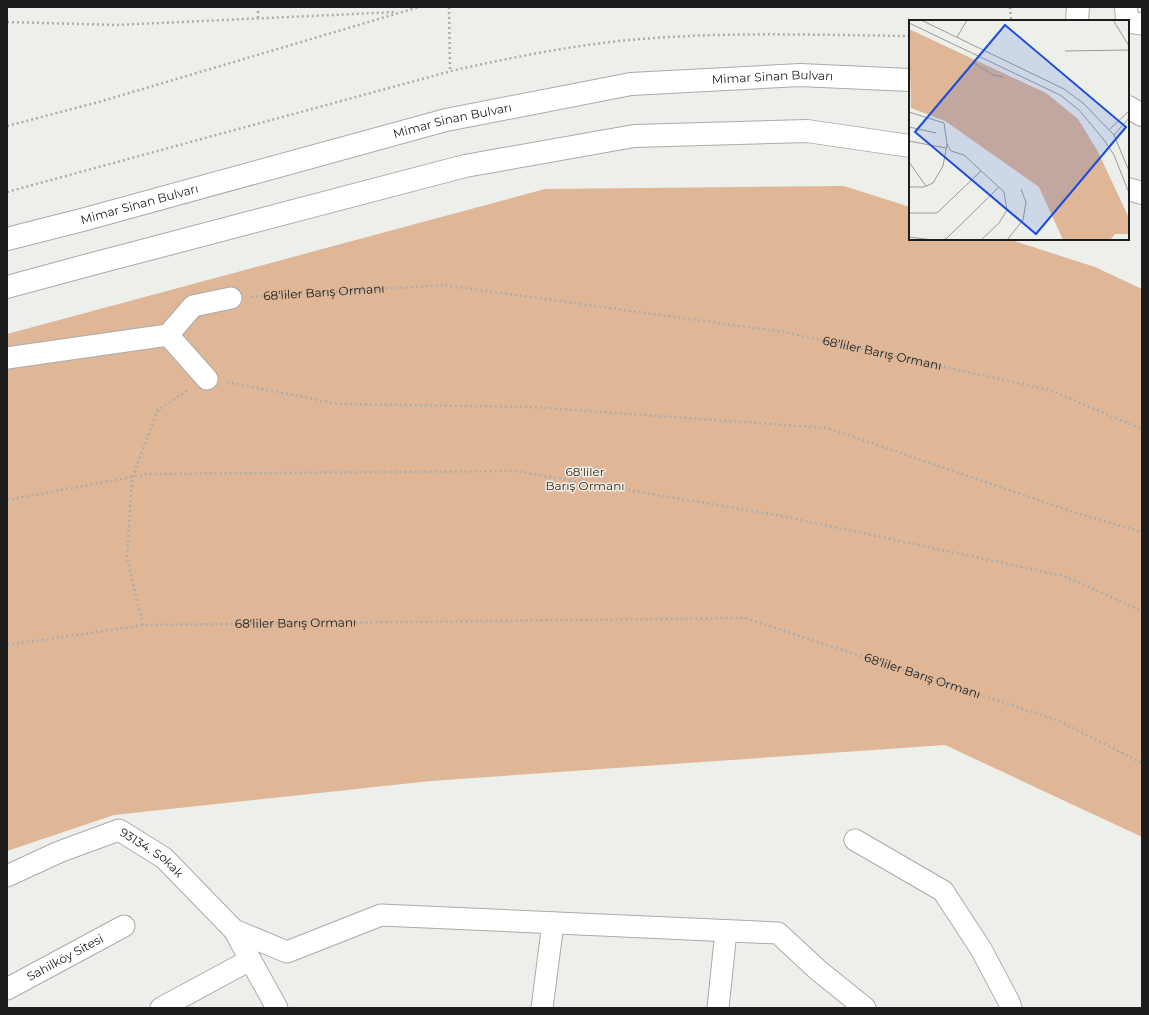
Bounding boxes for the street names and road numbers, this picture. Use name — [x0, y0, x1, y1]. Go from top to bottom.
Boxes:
street label: Mimar Sinan Bulvarı — [711, 67, 833, 87]
street label: Mimar Sinan Bulvarı — [391, 99, 513, 141]
street label: Mimar Sinan Bulvarı — [79, 180, 200, 227]
street label: 68'liler Barış Ormanı — [263, 281, 385, 303]
street label: 68'liler Barış Ormanı — [821, 333, 943, 373]
street label: 68'liler Barış Ormanı — [235, 615, 356, 631]
street label: 68'liler Barış Ormanı — [862, 649, 983, 701]
street label: 93134. Sokak — [117, 824, 187, 881]
street label: Sahilköy Sitesi — [24, 931, 106, 984]

